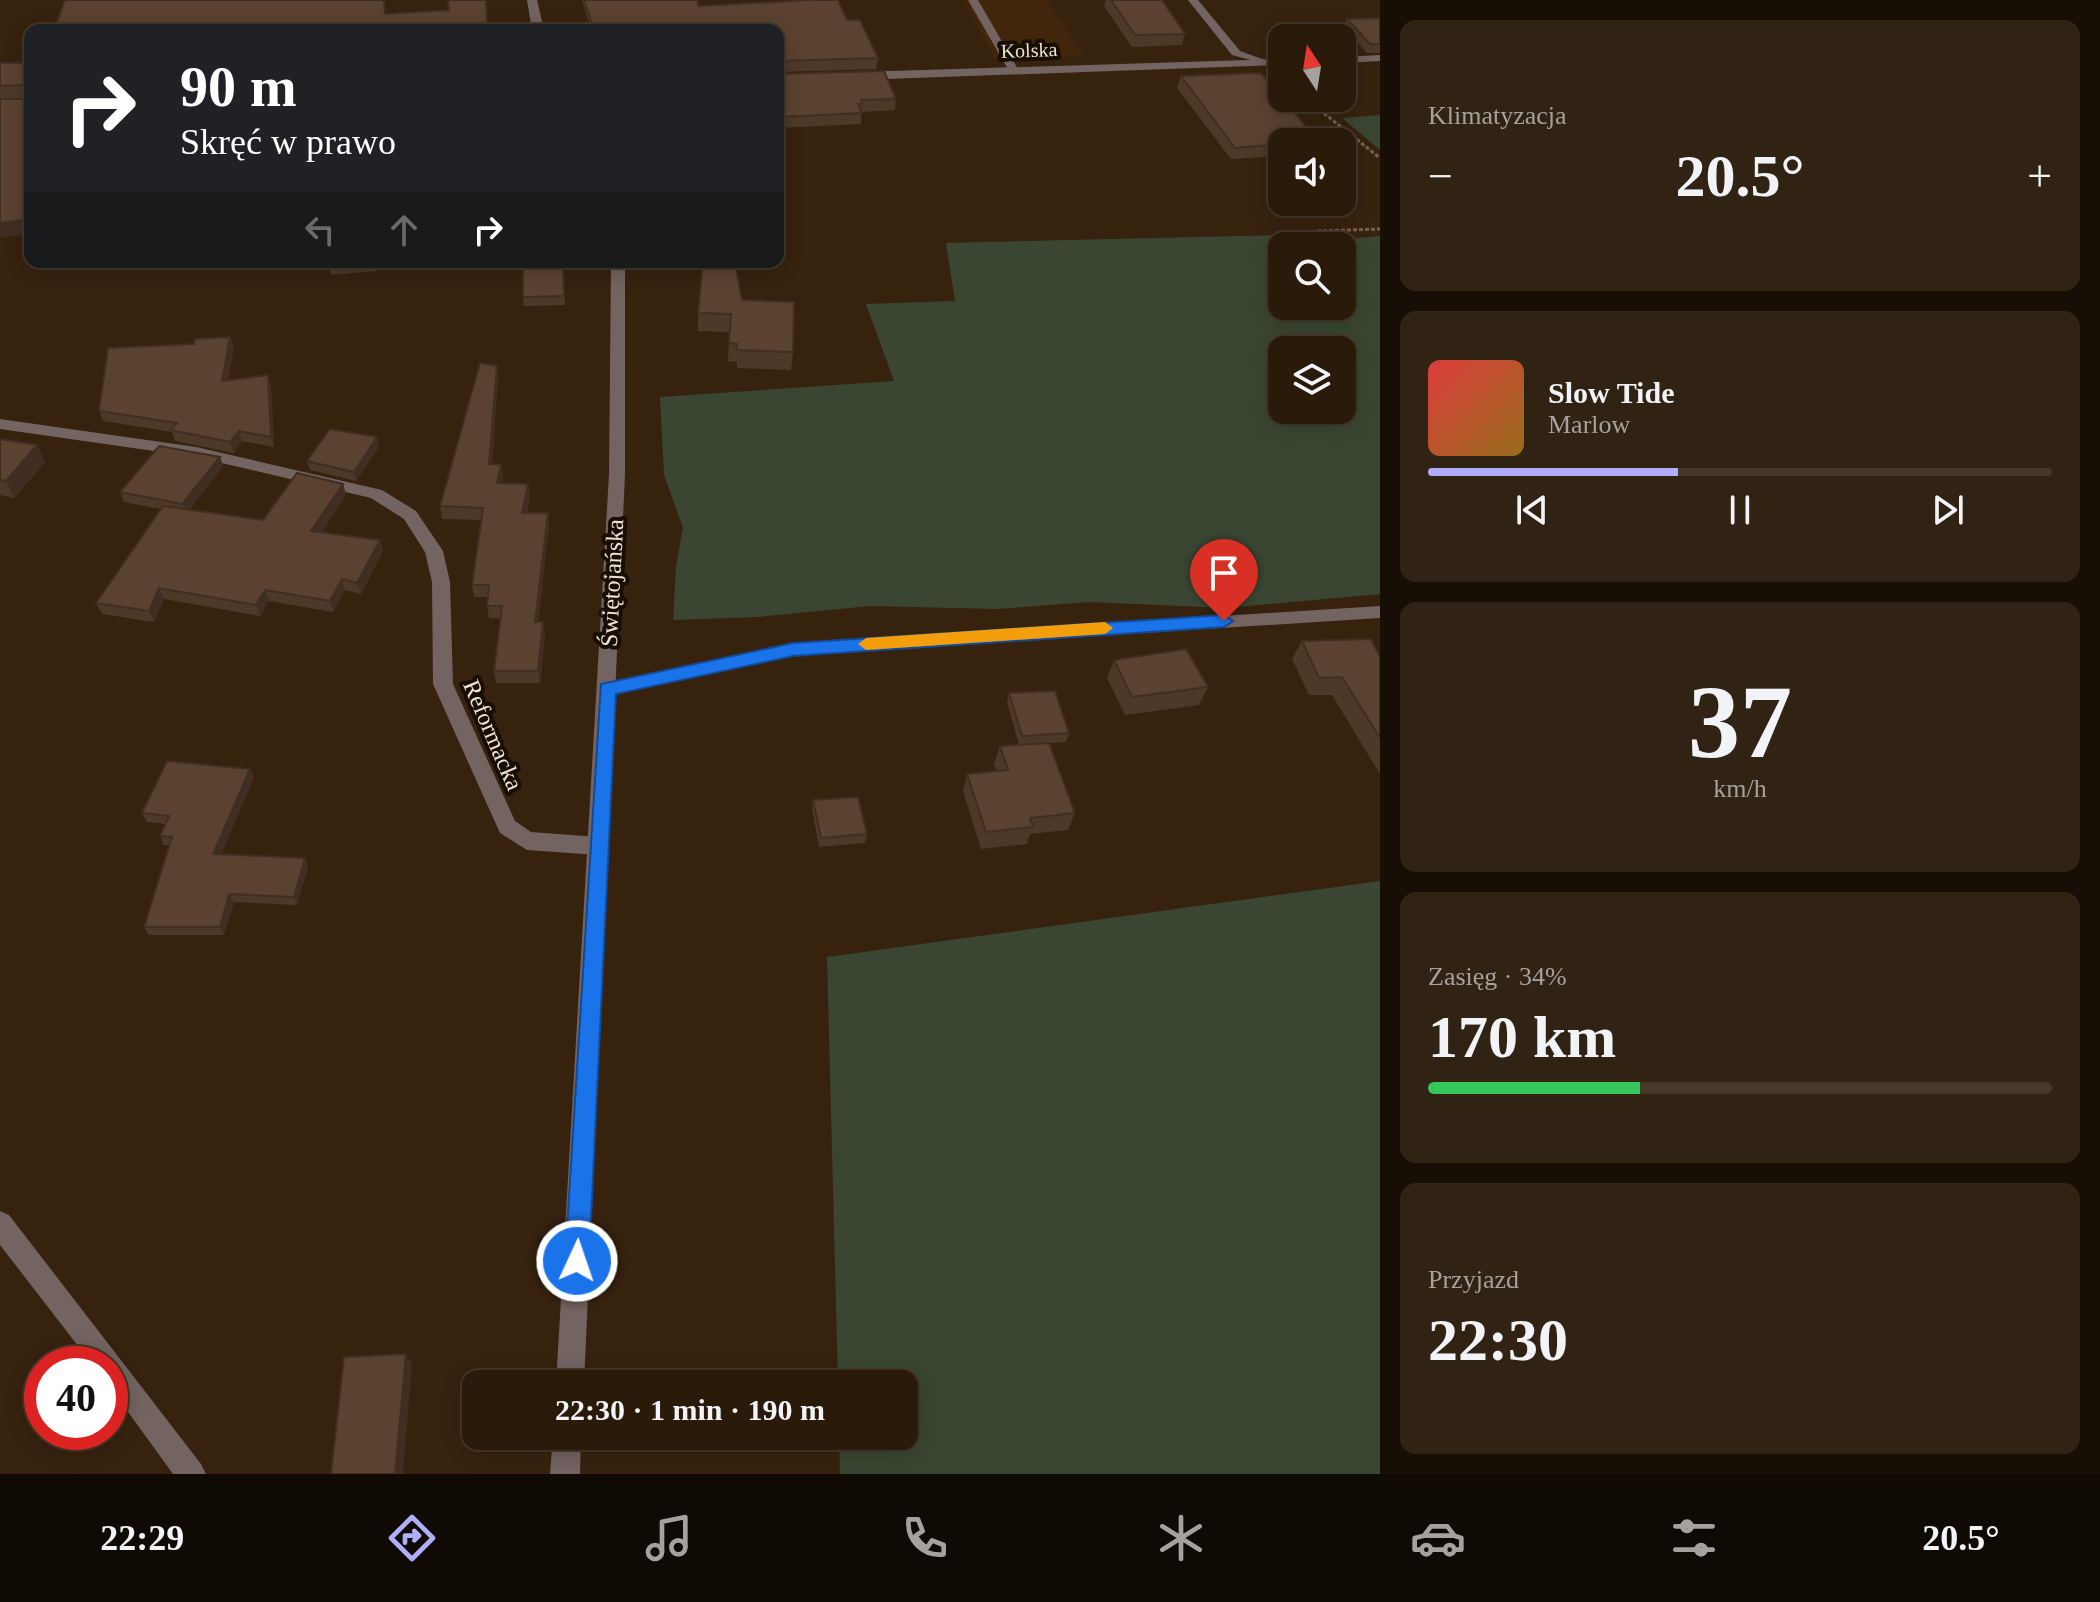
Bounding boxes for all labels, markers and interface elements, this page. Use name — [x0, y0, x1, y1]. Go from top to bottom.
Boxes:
north arrow — [1268, 24, 1356, 112]
map controls — [1268, 24, 1356, 424]
street label: Kolska — [1000, 38, 1058, 62]
icon: right — [48, 56, 152, 160]
text: 90 m — [180, 56, 297, 118]
text: Klimatyzacja — [1428, 101, 1567, 130]
text: Skręć w prawo — [180, 122, 396, 162]
button: sound — [1268, 128, 1356, 216]
text: 20.5° — [1676, 143, 1805, 209]
text: − — [1428, 152, 1453, 201]
text: + — [2027, 152, 2052, 201]
icon: left — [298, 208, 342, 252]
icon: ahead — [382, 208, 426, 252]
icon: right — [466, 208, 510, 252]
button: search — [1268, 232, 1356, 320]
button: layers — [1268, 336, 1356, 424]
text: Slow Tide — [1548, 376, 1674, 409]
text: Marlow — [1548, 410, 1630, 439]
icon: previous — [1510, 488, 1554, 532]
icon: pause — [1718, 488, 1762, 532]
icon: next — [1926, 488, 1970, 532]
street label: Świętojańska — [596, 518, 628, 648]
pin — [1190, 539, 1258, 621]
icon: arrive — [1202, 551, 1246, 595]
text: 37 — [1688, 664, 1792, 779]
street label: Reformacka — [458, 676, 528, 794]
text: km/h — [1713, 774, 1767, 803]
text: Zasięg · 34% — [1428, 962, 1567, 991]
text: 170 km — [1428, 1004, 1616, 1070]
position arrow — [535, 1219, 619, 1303]
text: Przyjazd — [1428, 1265, 1519, 1294]
text: 22:30 — [1428, 1307, 1568, 1373]
speed limit sign: 40 — [24, 1346, 128, 1450]
text: 22:30 · 1 min · 190 m — [555, 1393, 825, 1426]
icon: directions — [384, 1510, 440, 1566]
icon: music — [641, 1510, 697, 1566]
icon: phone — [897, 1510, 953, 1566]
icon: climate — [1153, 1510, 1209, 1566]
icon: car — [1410, 1510, 1466, 1566]
icon: filters — [1666, 1510, 1722, 1566]
text: 22:29 — [100, 1518, 184, 1558]
text: 20.5° — [1922, 1518, 2000, 1558]

